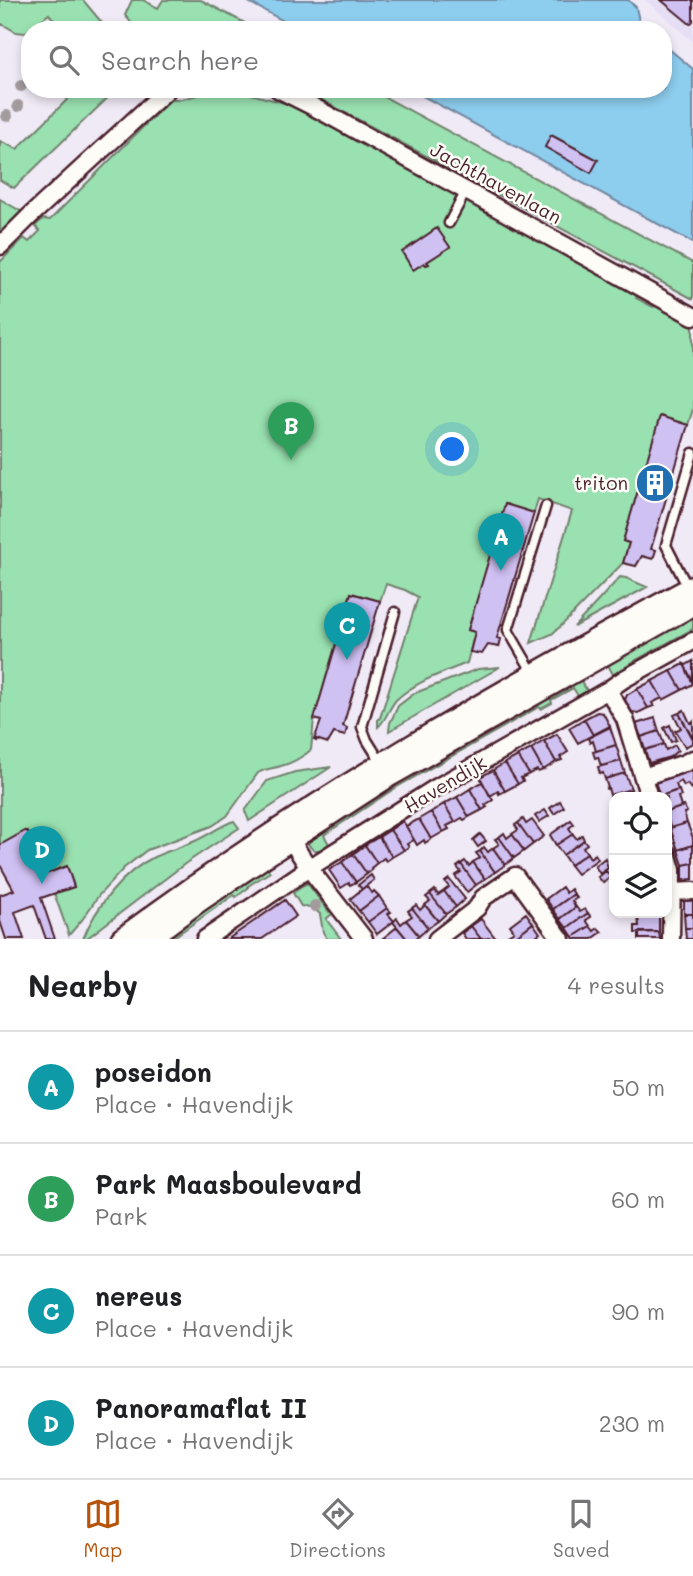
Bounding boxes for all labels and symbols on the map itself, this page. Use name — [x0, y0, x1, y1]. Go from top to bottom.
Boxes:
street label: Jachthavenlaan — [426, 136, 566, 229]
pin: B — [268, 402, 314, 460]
your location — [435, 432, 469, 466]
building icon: triton — [634, 462, 676, 504]
place label: triton — [574, 470, 628, 495]
pin: A — [478, 513, 524, 571]
pin: C — [324, 602, 370, 660]
street label: Havendijk — [399, 749, 491, 818]
pin: D — [19, 826, 65, 884]

